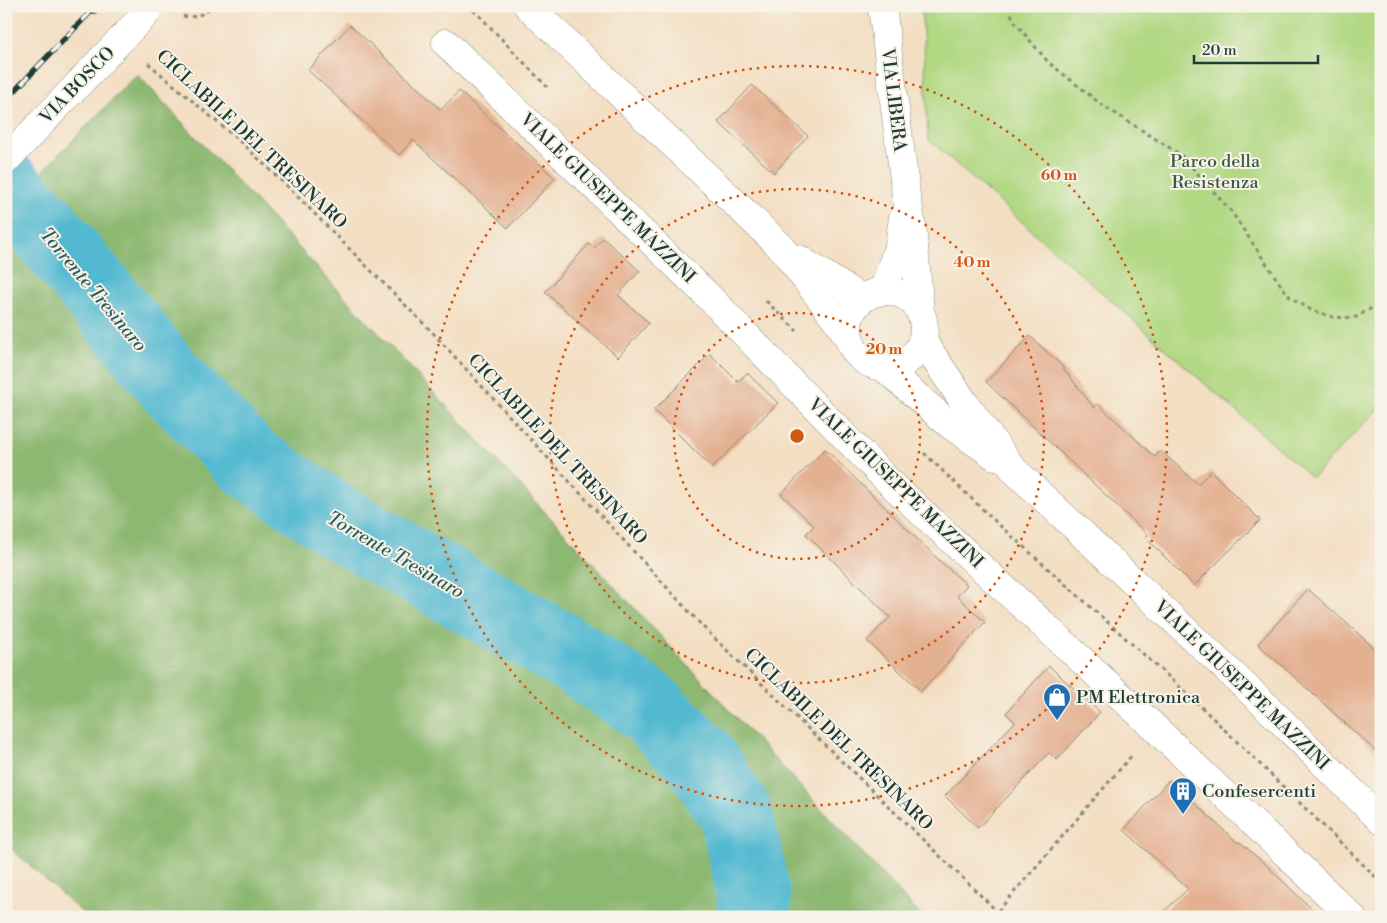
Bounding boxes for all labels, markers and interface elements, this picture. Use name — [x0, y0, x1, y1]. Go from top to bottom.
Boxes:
scale bar — [1194, 32, 1318, 64]
text: 20 m — [1202, 41, 1237, 60]
street label: VIA BOSCO — [34, 42, 120, 130]
street label: CICLABILE DEL TRESINARO — [151, 45, 352, 234]
street label: VIA LIBERA — [876, 46, 911, 154]
street label: VIALE GIUSEPPE MAZZINI — [514, 108, 700, 289]
park label: Parco della Resistenza — [1170, 150, 1261, 194]
text: 60 m — [1041, 166, 1078, 185]
water label: Torrente Tresinaro — [34, 223, 152, 357]
text: 40 m — [953, 253, 991, 272]
text: 20 m — [866, 340, 903, 359]
street label: CICLABILE DEL TRESINARO — [463, 349, 652, 550]
street label: VIALE GIUSEPPE MAZZINI — [802, 393, 988, 574]
centre of rings — [788, 427, 806, 445]
water label: Torrente Tresinaro — [323, 506, 468, 604]
street label: VIALE GIUSEPPE MAZZINI — [1148, 595, 1334, 776]
street label: CICLABILE DEL TRESINARO — [740, 643, 938, 835]
shop icon: PM Elettronica — [1042, 682, 1072, 721]
place label: PM Elettronica — [1076, 686, 1201, 709]
building icon: Confesercenti — [1168, 776, 1198, 815]
place label: Confesercenti — [1202, 780, 1316, 803]

